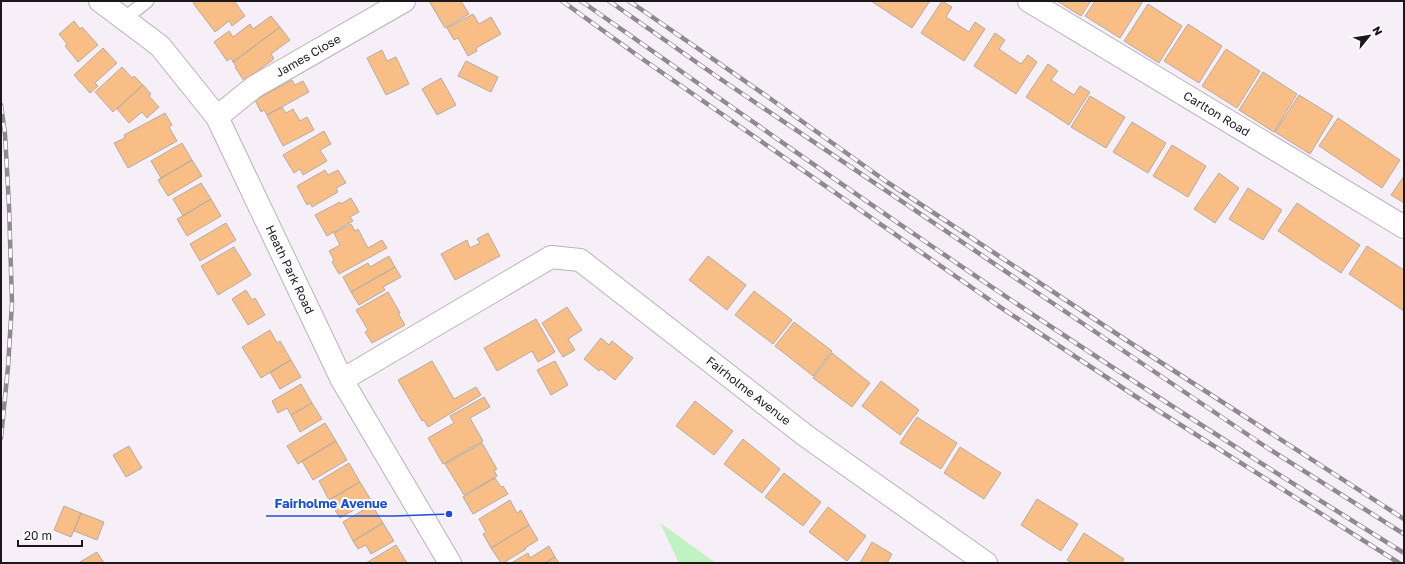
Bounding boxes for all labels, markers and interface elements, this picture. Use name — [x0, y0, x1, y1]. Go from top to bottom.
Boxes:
north arrow — [1349, 16, 1389, 56]
text: N — [1370, 24, 1386, 38]
street label: James Close — [273, 31, 343, 80]
street label: Carlton Road — [1181, 88, 1253, 139]
street label: Heath Park Road — [263, 223, 317, 316]
street label: Fairholme Avenue — [703, 353, 794, 428]
callout: Fairholme Avenue — [266, 491, 395, 516]
text: Fairholme Avenue — [275, 495, 388, 511]
scale bar — [18, 522, 82, 548]
text: 20 m — [24, 528, 52, 543]

